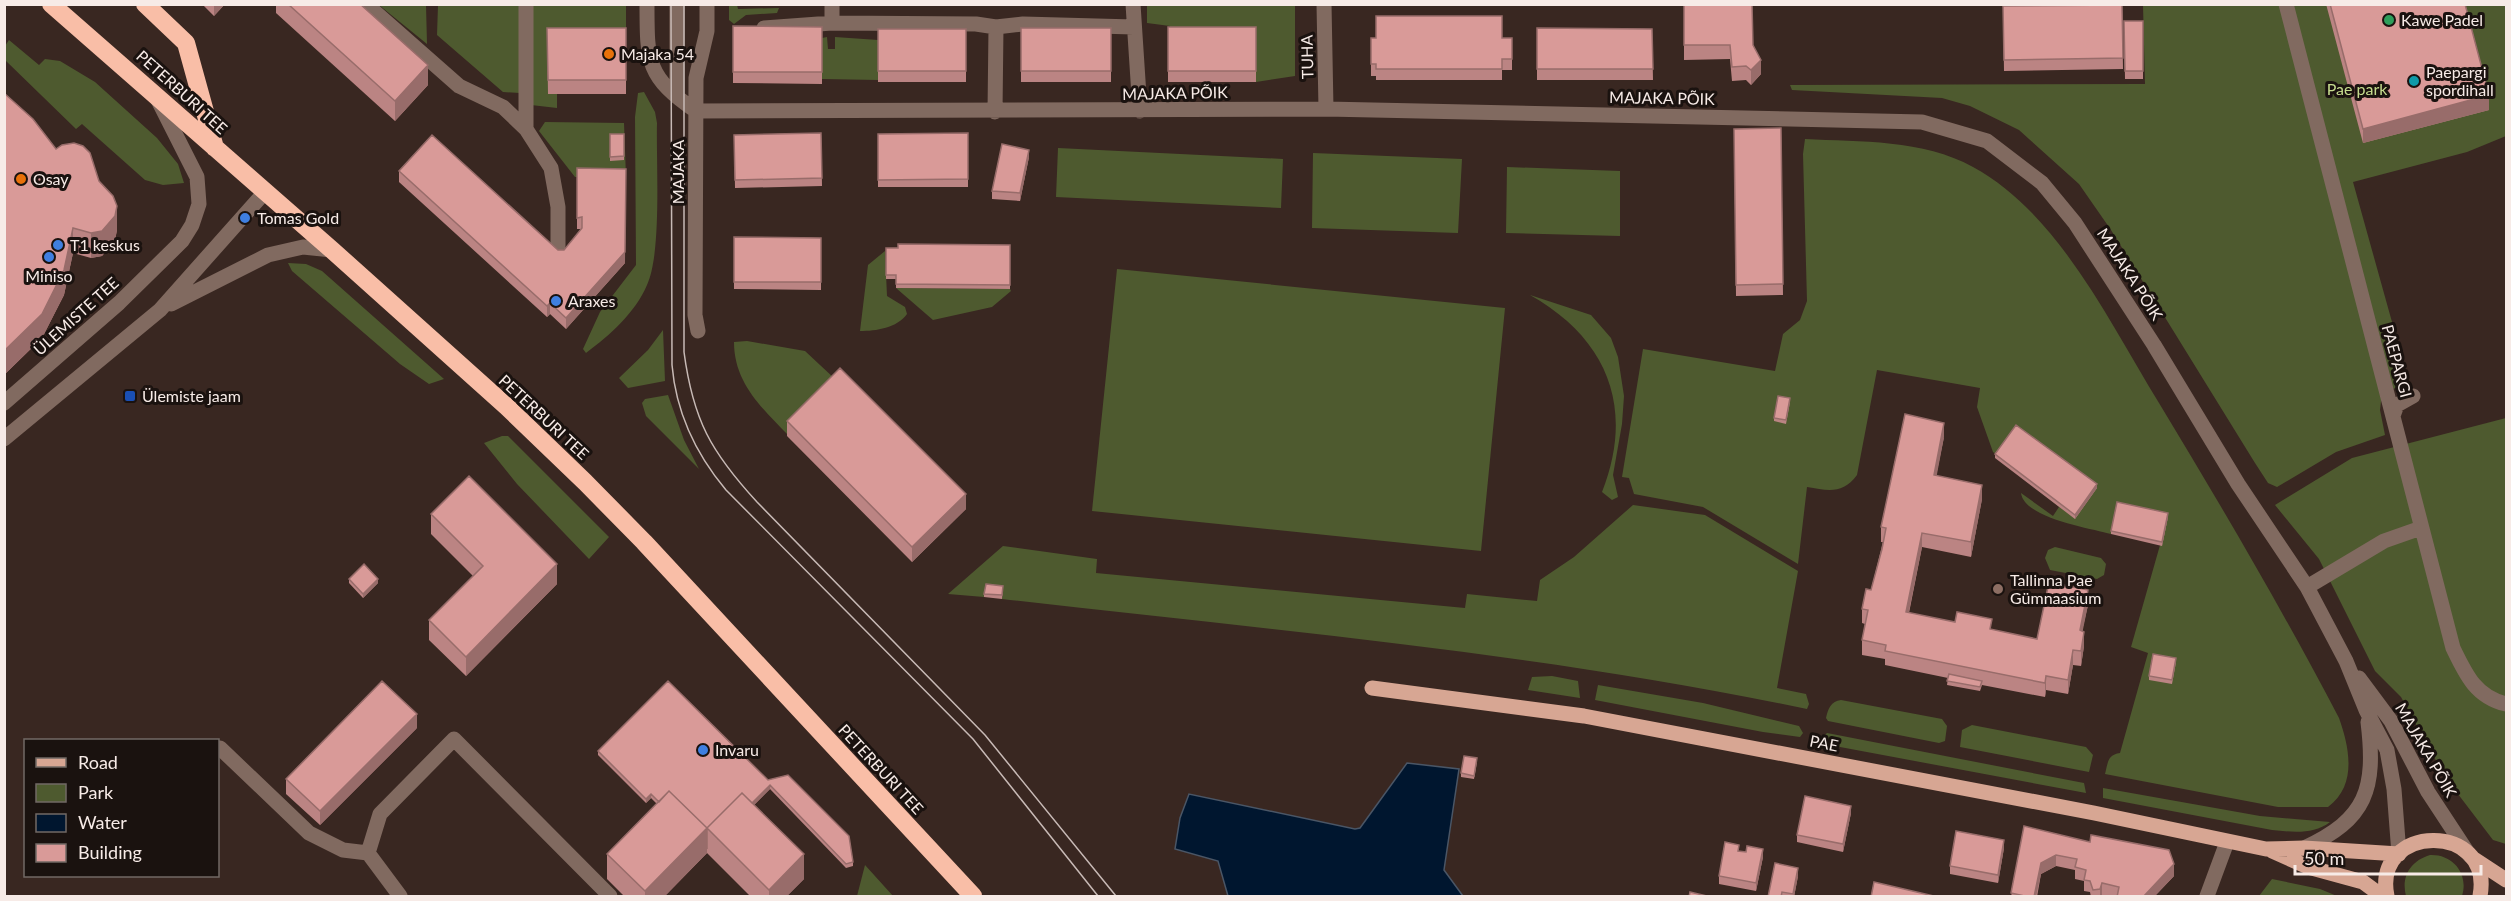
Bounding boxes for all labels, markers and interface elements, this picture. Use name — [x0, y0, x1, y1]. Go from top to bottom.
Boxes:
place label: Kawe Padel — [2401, 10, 2483, 29]
marker: Kawe Padel — [2382, 13, 2396, 27]
street label: TUHA — [1297, 35, 1316, 79]
place label: Majaka 54 — [621, 44, 694, 63]
street label: PETERBURI TEE — [133, 46, 232, 137]
marker: Majaka 54 — [602, 47, 616, 61]
place label: Paepargi spordihall — [2426, 62, 2494, 99]
marker: Paepargi spordihall — [2407, 74, 2421, 88]
park label: Pae park — [2327, 79, 2388, 98]
street label: MAJAKA PÕIK — [1122, 82, 1228, 103]
street label: MAJAKA PÕIK — [1609, 87, 1715, 108]
street label: MAJAKA — [668, 140, 687, 204]
place label: Osay — [33, 169, 69, 188]
marker: Osay — [14, 172, 28, 186]
place label: Tomas Gold — [257, 208, 339, 227]
marker: Tomas Gold — [238, 211, 252, 225]
street label: MAJAKA PÕIK — [2094, 224, 2167, 324]
place label: T1 keskus — [70, 235, 140, 254]
marker: T1 keskus — [51, 238, 65, 252]
marker: Miniso — [42, 250, 56, 264]
place label: Miniso — [25, 266, 73, 285]
street label: ÜLEMISTE TEE — [29, 273, 122, 359]
place label: Araxes — [568, 291, 616, 310]
marker: Araxes — [549, 294, 563, 308]
street label: PAEPARGI — [2379, 322, 2416, 399]
street label: PETERBURI TEE — [496, 370, 593, 463]
place label: Ülemiste jaam — [142, 386, 241, 405]
marker: Ülemiste jaam — [123, 389, 137, 403]
place label: Tallinna Pae Gümnaasium — [2010, 570, 2101, 607]
marker: Tallinna Pae Gümnaasium — [1991, 582, 2005, 596]
street label: MAJAKA PÕIK — [2392, 699, 2461, 801]
street label: PETERBURI TEE — [835, 720, 928, 817]
street label: PAE — [1808, 730, 1840, 755]
legend — [24, 739, 219, 877]
place label: Invaru — [715, 740, 759, 759]
marker: Invaru — [696, 743, 710, 757]
text: Road — [78, 751, 118, 773]
text: Park — [78, 781, 114, 803]
text: Water — [78, 811, 127, 833]
scale bar — [2295, 838, 2481, 876]
text: Building — [78, 841, 142, 863]
text: 50 m — [2304, 847, 2344, 869]

